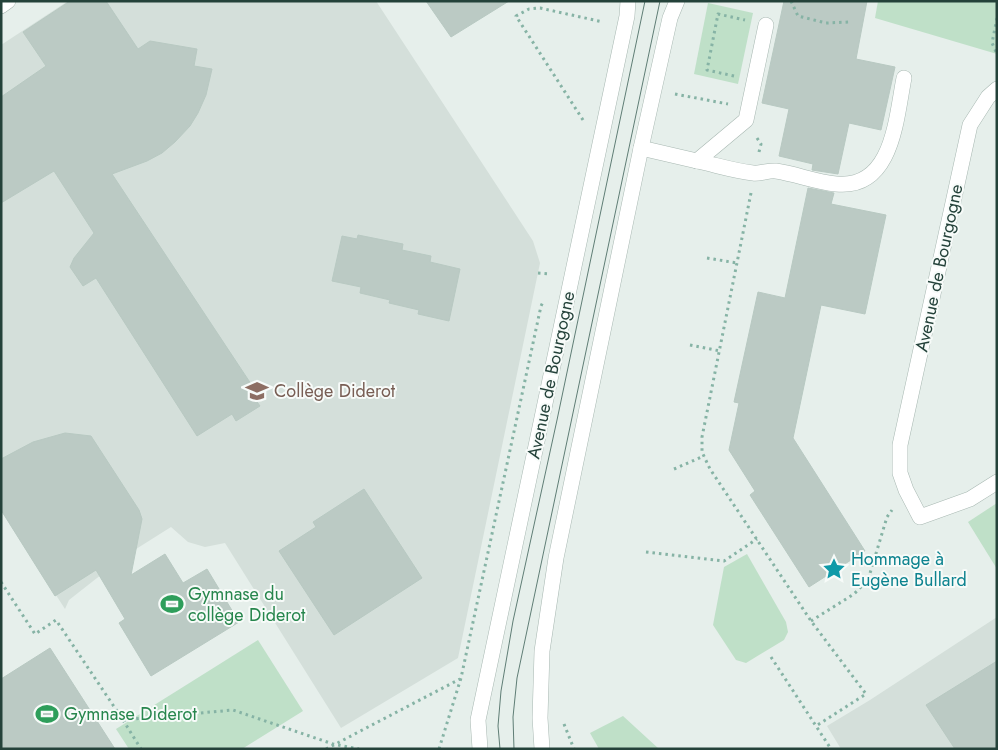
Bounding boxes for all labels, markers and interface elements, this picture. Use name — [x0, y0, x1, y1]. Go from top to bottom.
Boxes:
street label: Avenue de Bourgogne — [909, 182, 969, 354]
street label: Avenue de Bourgogne — [521, 289, 581, 461]
school or university icon: Collège Diderot — [244, 378, 270, 404]
place label: Collège Diderot — [274, 378, 396, 404]
place label: Hommage à Eugène Bullard — [851, 546, 967, 593]
place icon: Hommage à Eugène Bullard — [821, 556, 847, 582]
place label: Gymnase du collège Diderot — [188, 581, 306, 628]
sports icon: Gymnase du collège Diderot — [159, 591, 185, 617]
sports icon: Gymnase Diderot — [34, 701, 60, 727]
place label: Gymnase Diderot — [64, 701, 197, 727]

